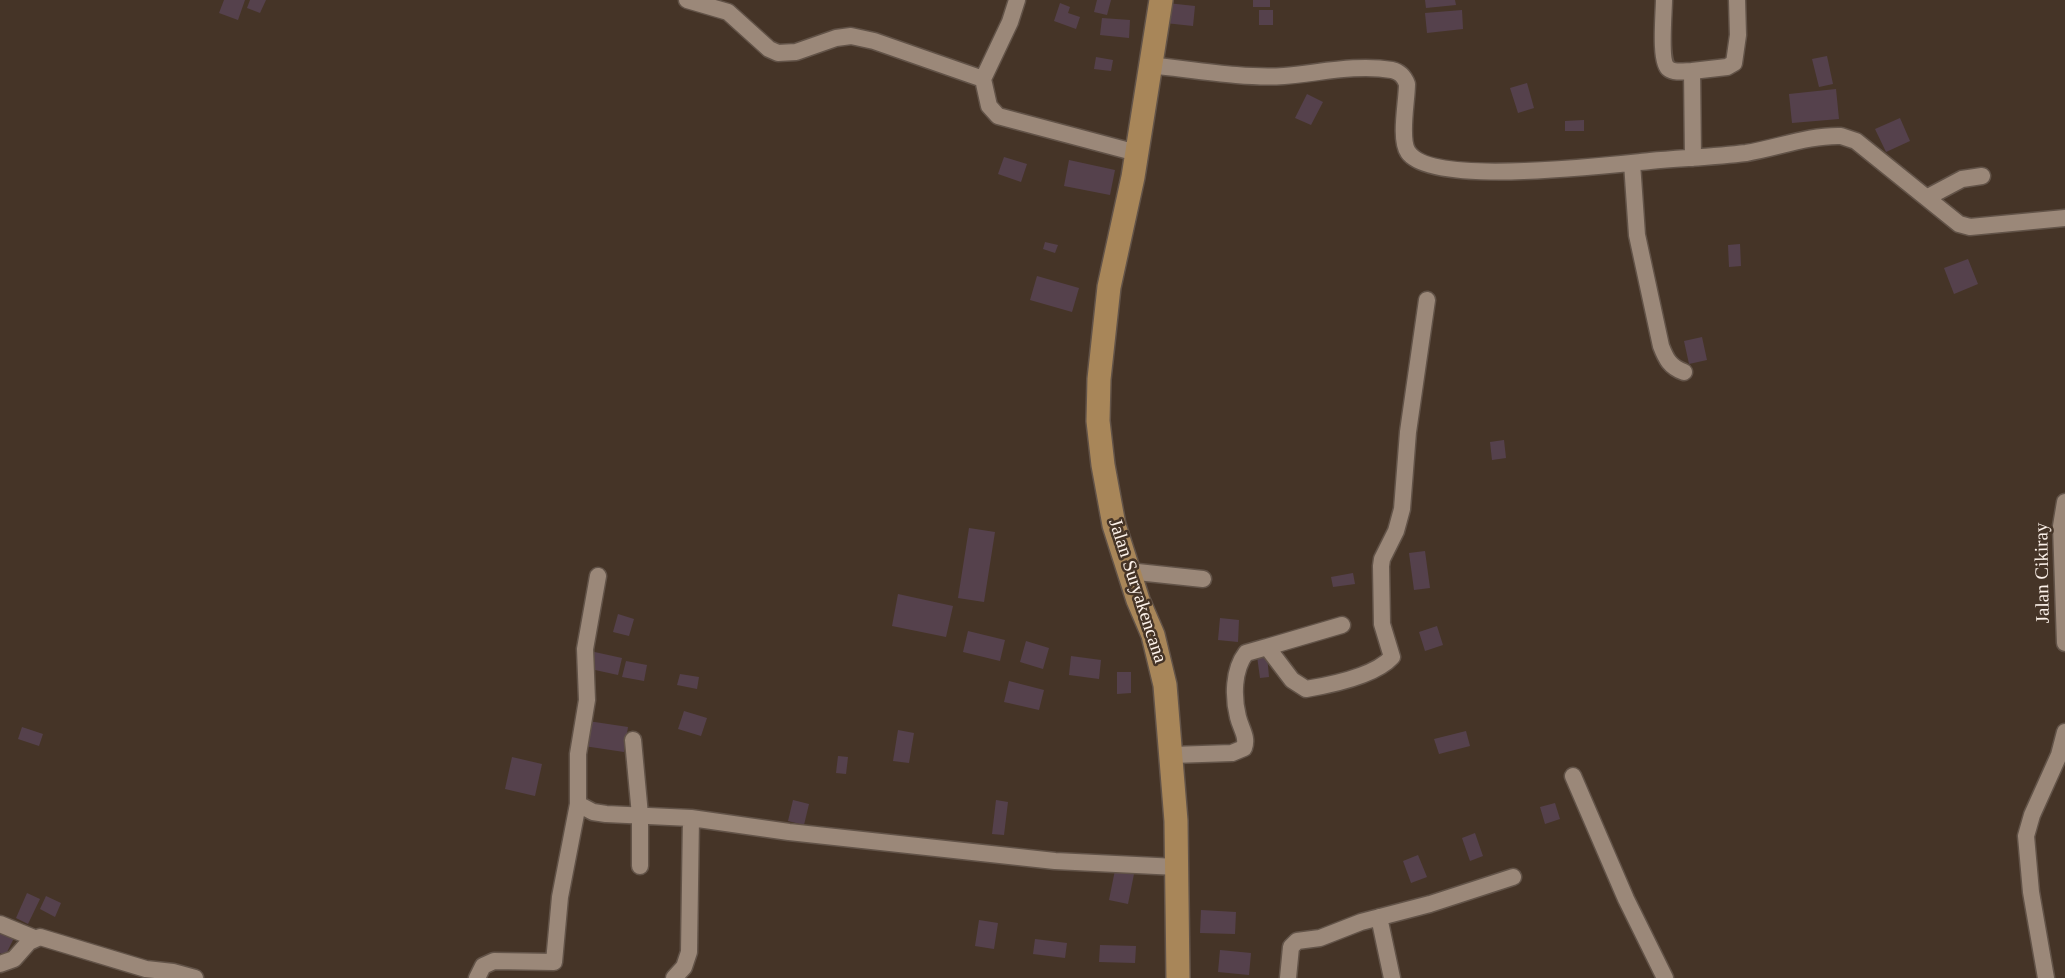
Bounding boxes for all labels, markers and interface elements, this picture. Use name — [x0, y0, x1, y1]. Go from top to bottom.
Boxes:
street label: Jalan Suryakencana — [1103, 516, 1171, 666]
street label: Jalan Cikiray — [2031, 522, 2055, 624]

